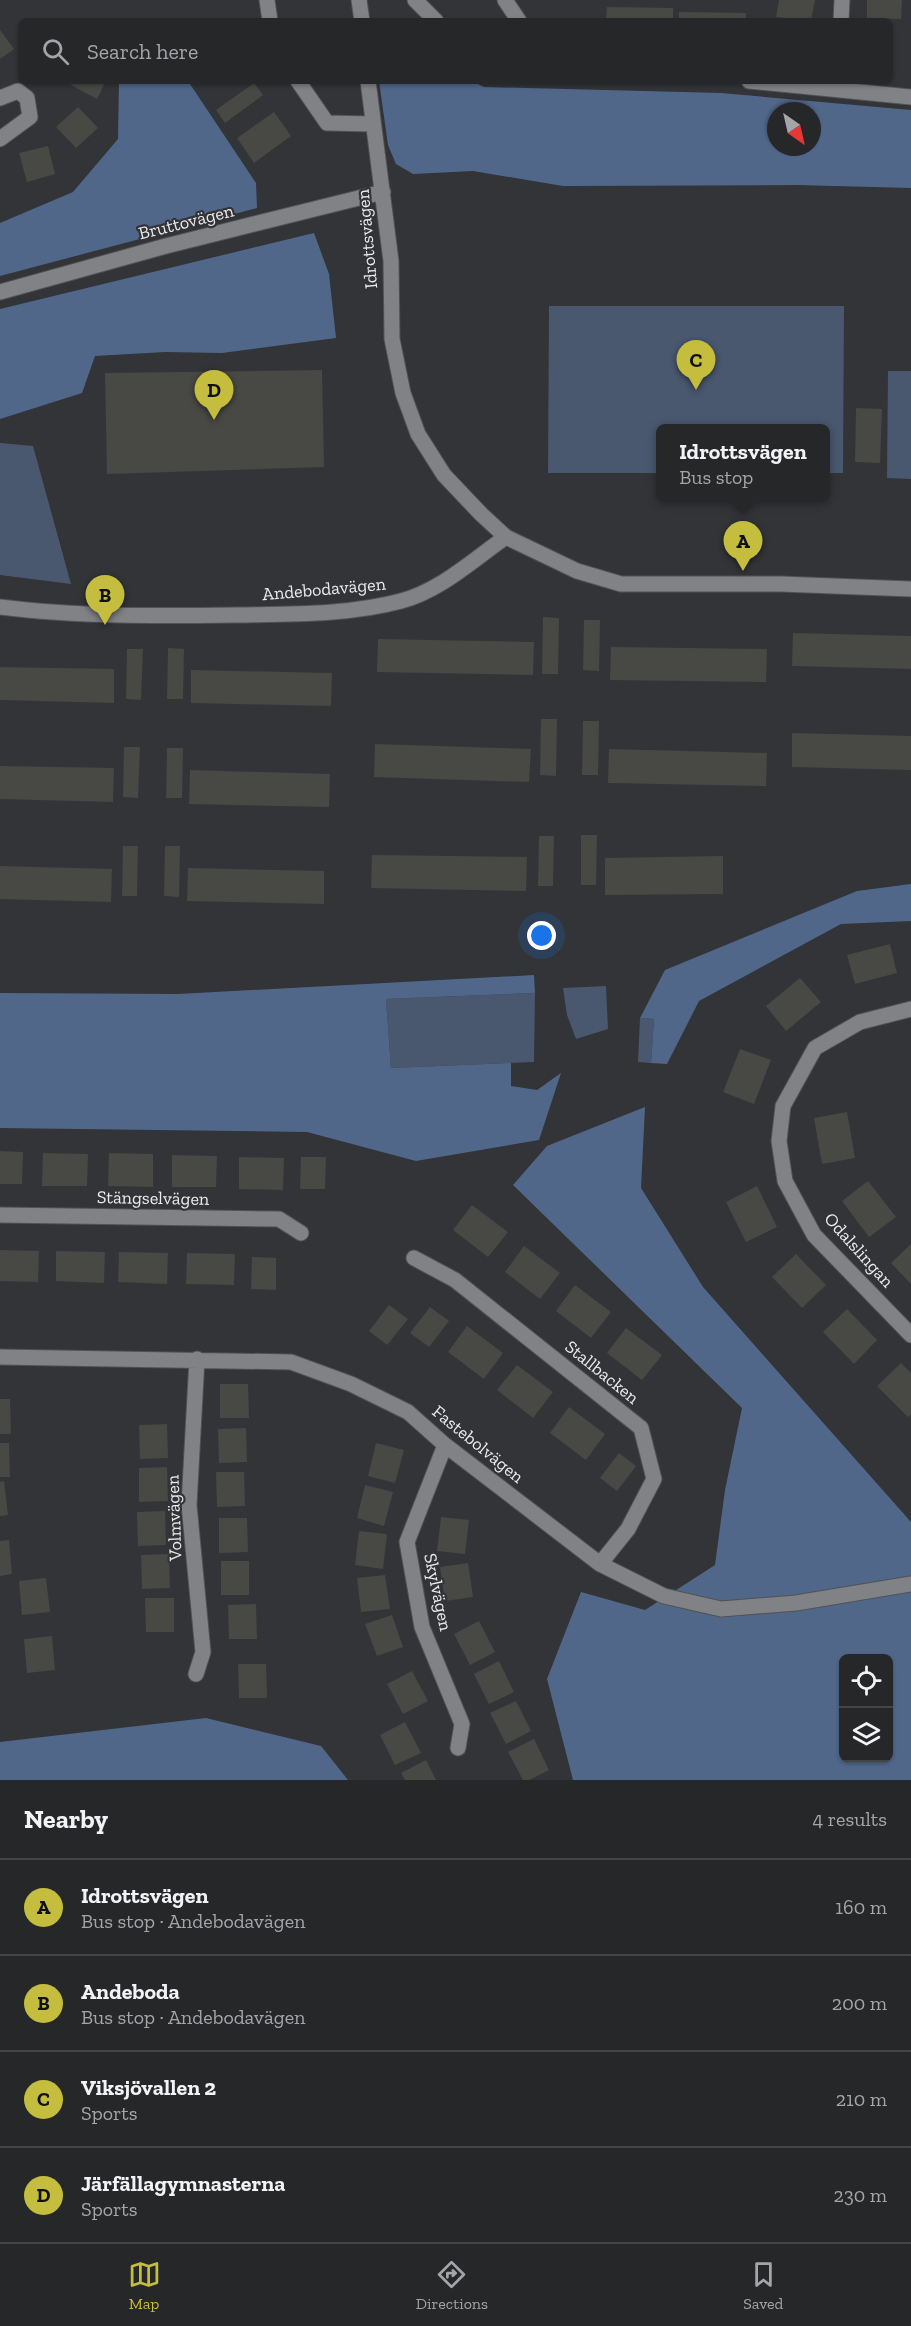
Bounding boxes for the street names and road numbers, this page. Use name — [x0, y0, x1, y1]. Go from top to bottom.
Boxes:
street label: Idrottsvägen — [352, 188, 382, 290]
street label: Bruttovägen — [136, 199, 237, 244]
street label: Andebodavägen — [261, 573, 387, 605]
street label: Stängselvägen — [97, 1186, 210, 1210]
street label: Odalslingan — [820, 1208, 899, 1293]
street label: Stallbacken — [560, 1335, 644, 1409]
street label: Fastebolvägen — [428, 1400, 529, 1488]
street label: Volmvägen — [161, 1474, 187, 1562]
street label: Skylvägen — [419, 1551, 457, 1634]

